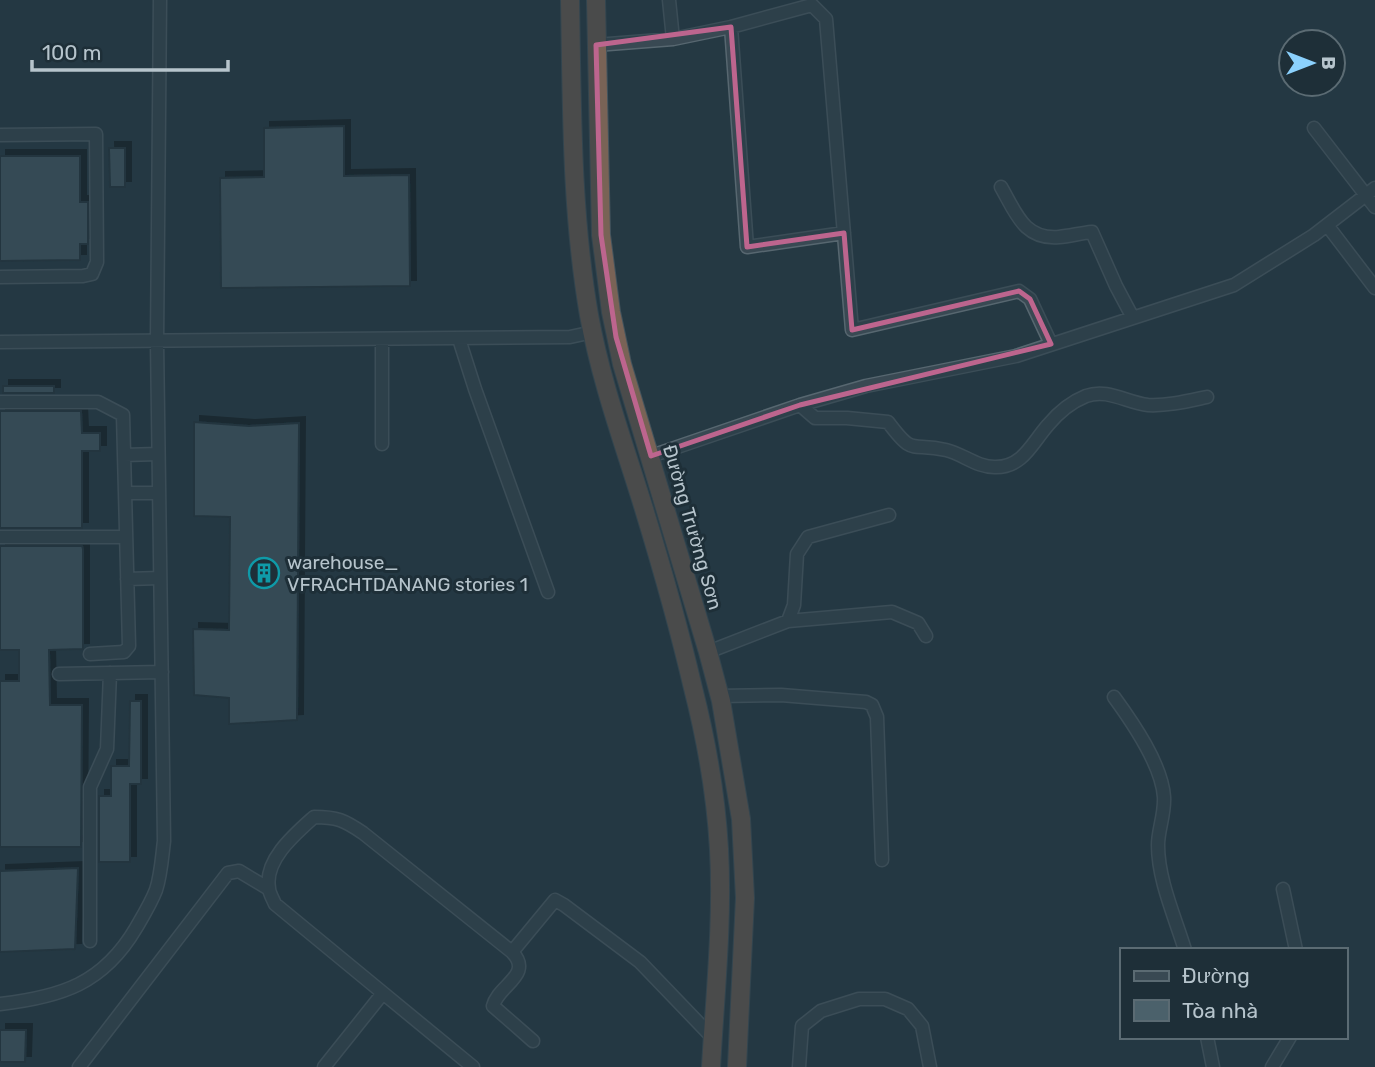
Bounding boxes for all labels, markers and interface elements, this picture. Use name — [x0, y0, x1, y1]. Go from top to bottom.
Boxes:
scale bar — [32, 28, 228, 72]
north arrow — [1277, 28, 1347, 98]
text: 100 m — [42, 40, 101, 65]
text: B — [1317, 56, 1340, 70]
street label: Đường Trường Sơn — [658, 442, 727, 612]
place label: warehouse_ VFRACHTDANANG stories 1 — [287, 551, 528, 596]
building icon: warehouse_ VFRACHTDANANG stories 1 — [247, 556, 281, 590]
legend — [1120, 948, 1347, 1039]
text: Đường — [1182, 963, 1250, 988]
text: Tòa nhà — [1182, 998, 1258, 1023]

